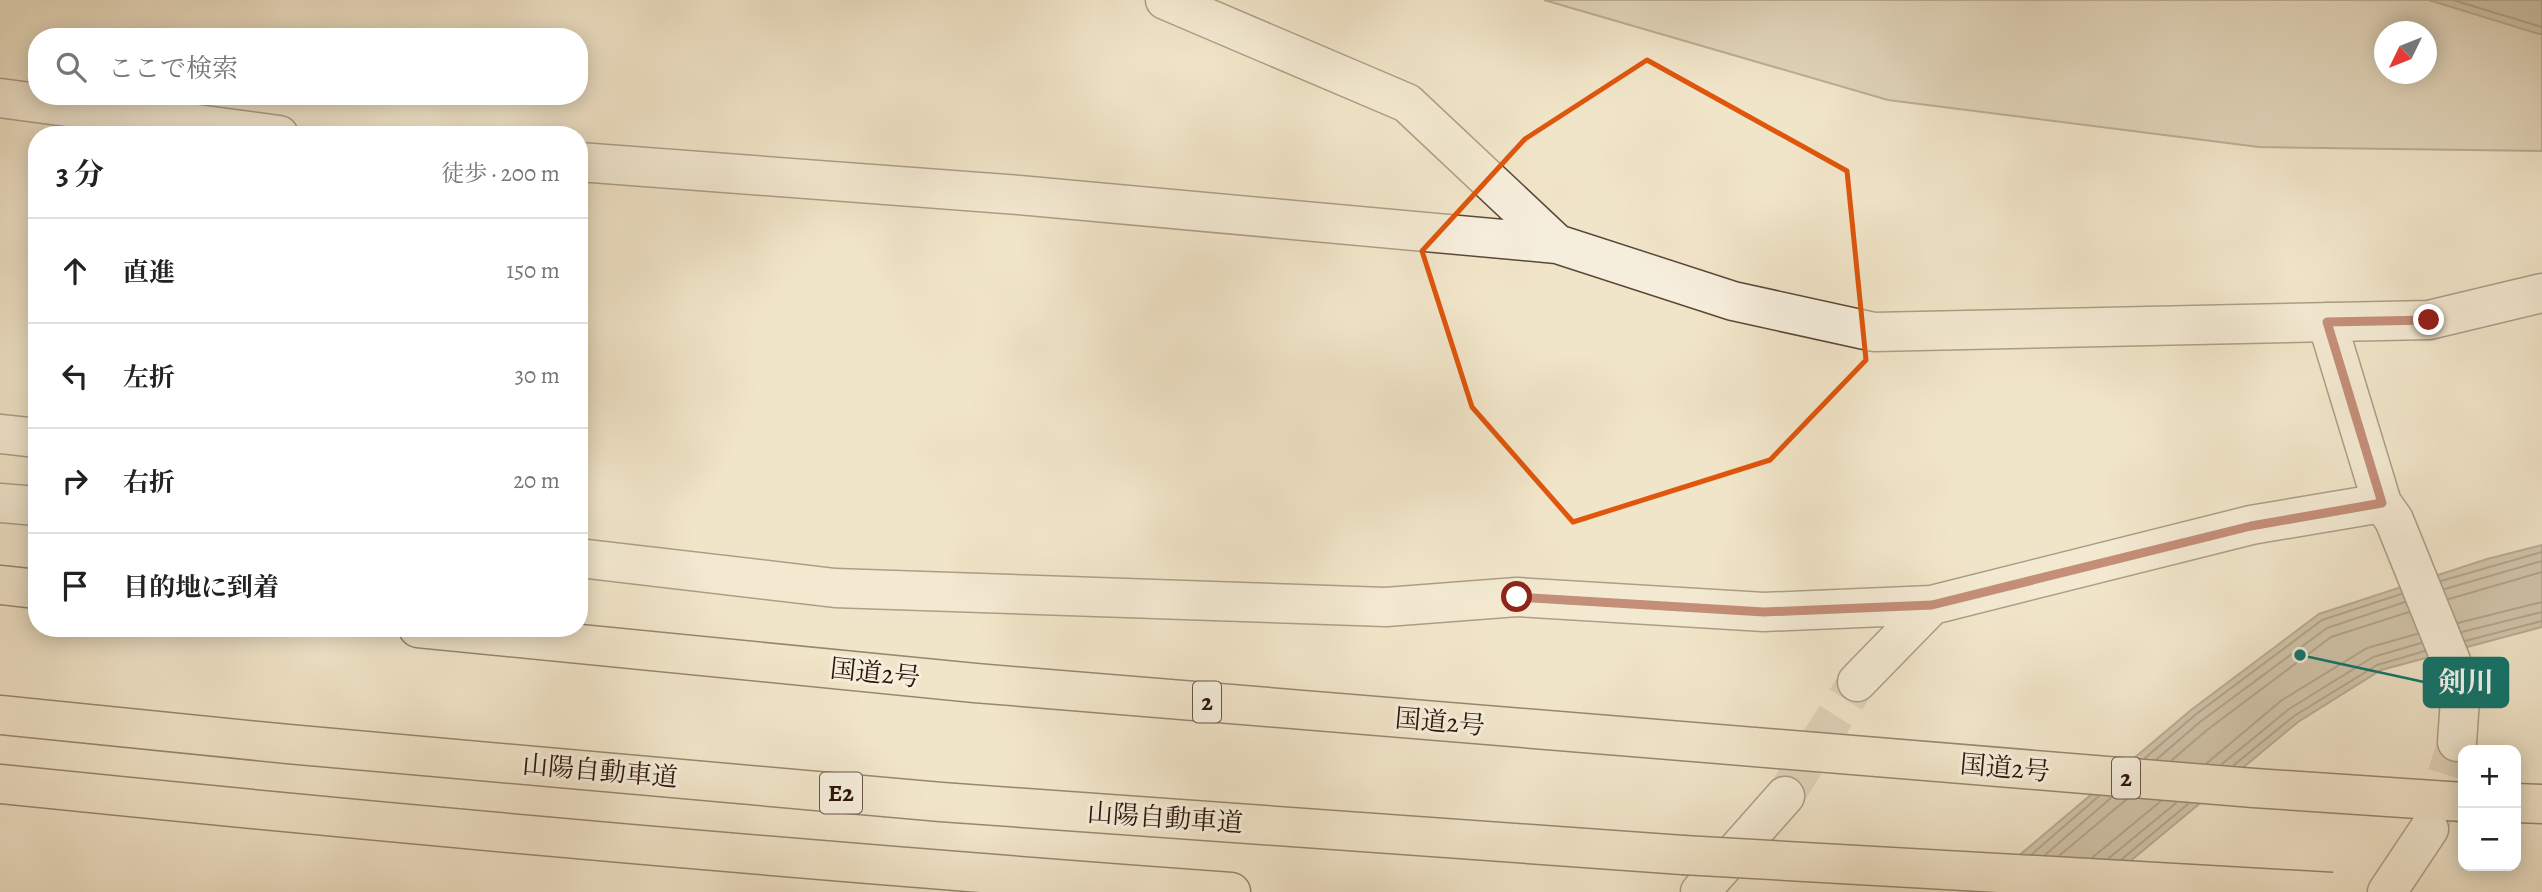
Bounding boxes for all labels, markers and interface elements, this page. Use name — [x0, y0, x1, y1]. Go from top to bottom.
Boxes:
north arrow — [2374, 21, 2437, 84]
search box — [28, 28, 588, 105]
icon: search — [52, 48, 90, 86]
text: ここで検索 — [108, 51, 238, 86]
text: 3 分 — [56, 154, 104, 194]
text: 徒歩 · 200 m — [441, 158, 560, 189]
icon: ahead — [56, 252, 94, 290]
text: 直進 — [123, 255, 175, 290]
text: 150 m — [506, 255, 560, 286]
route end — [2413, 304, 2444, 335]
icon: left — [56, 357, 94, 395]
text: 左折 — [123, 360, 175, 395]
text: 30 m — [514, 360, 560, 391]
icon: right — [56, 462, 94, 500]
text: 右折 — [123, 465, 175, 500]
text: 20 m — [513, 465, 560, 496]
icon: arrive — [56, 567, 94, 605]
text: 目的地に到着 — [123, 570, 279, 605]
route start — [1501, 581, 1532, 612]
street label: 国道2号 — [828, 651, 922, 695]
callout: 剣川 — [2424, 658, 2508, 707]
text: 剣川 — [2438, 664, 2494, 702]
road number: 2 — [1193, 682, 1221, 722]
street label: 国道2号 — [1393, 701, 1487, 743]
map controls — [2458, 745, 2521, 871]
button: + — [2458, 745, 2521, 808]
street label: 山陽自動車道 — [521, 747, 679, 795]
street label: 国道2号 — [1958, 747, 2052, 789]
road number: 2 — [2112, 758, 2140, 798]
road number: E2 — [820, 772, 862, 814]
street label: 山陽自動車道 — [1086, 795, 1244, 841]
button: − — [2458, 808, 2521, 871]

